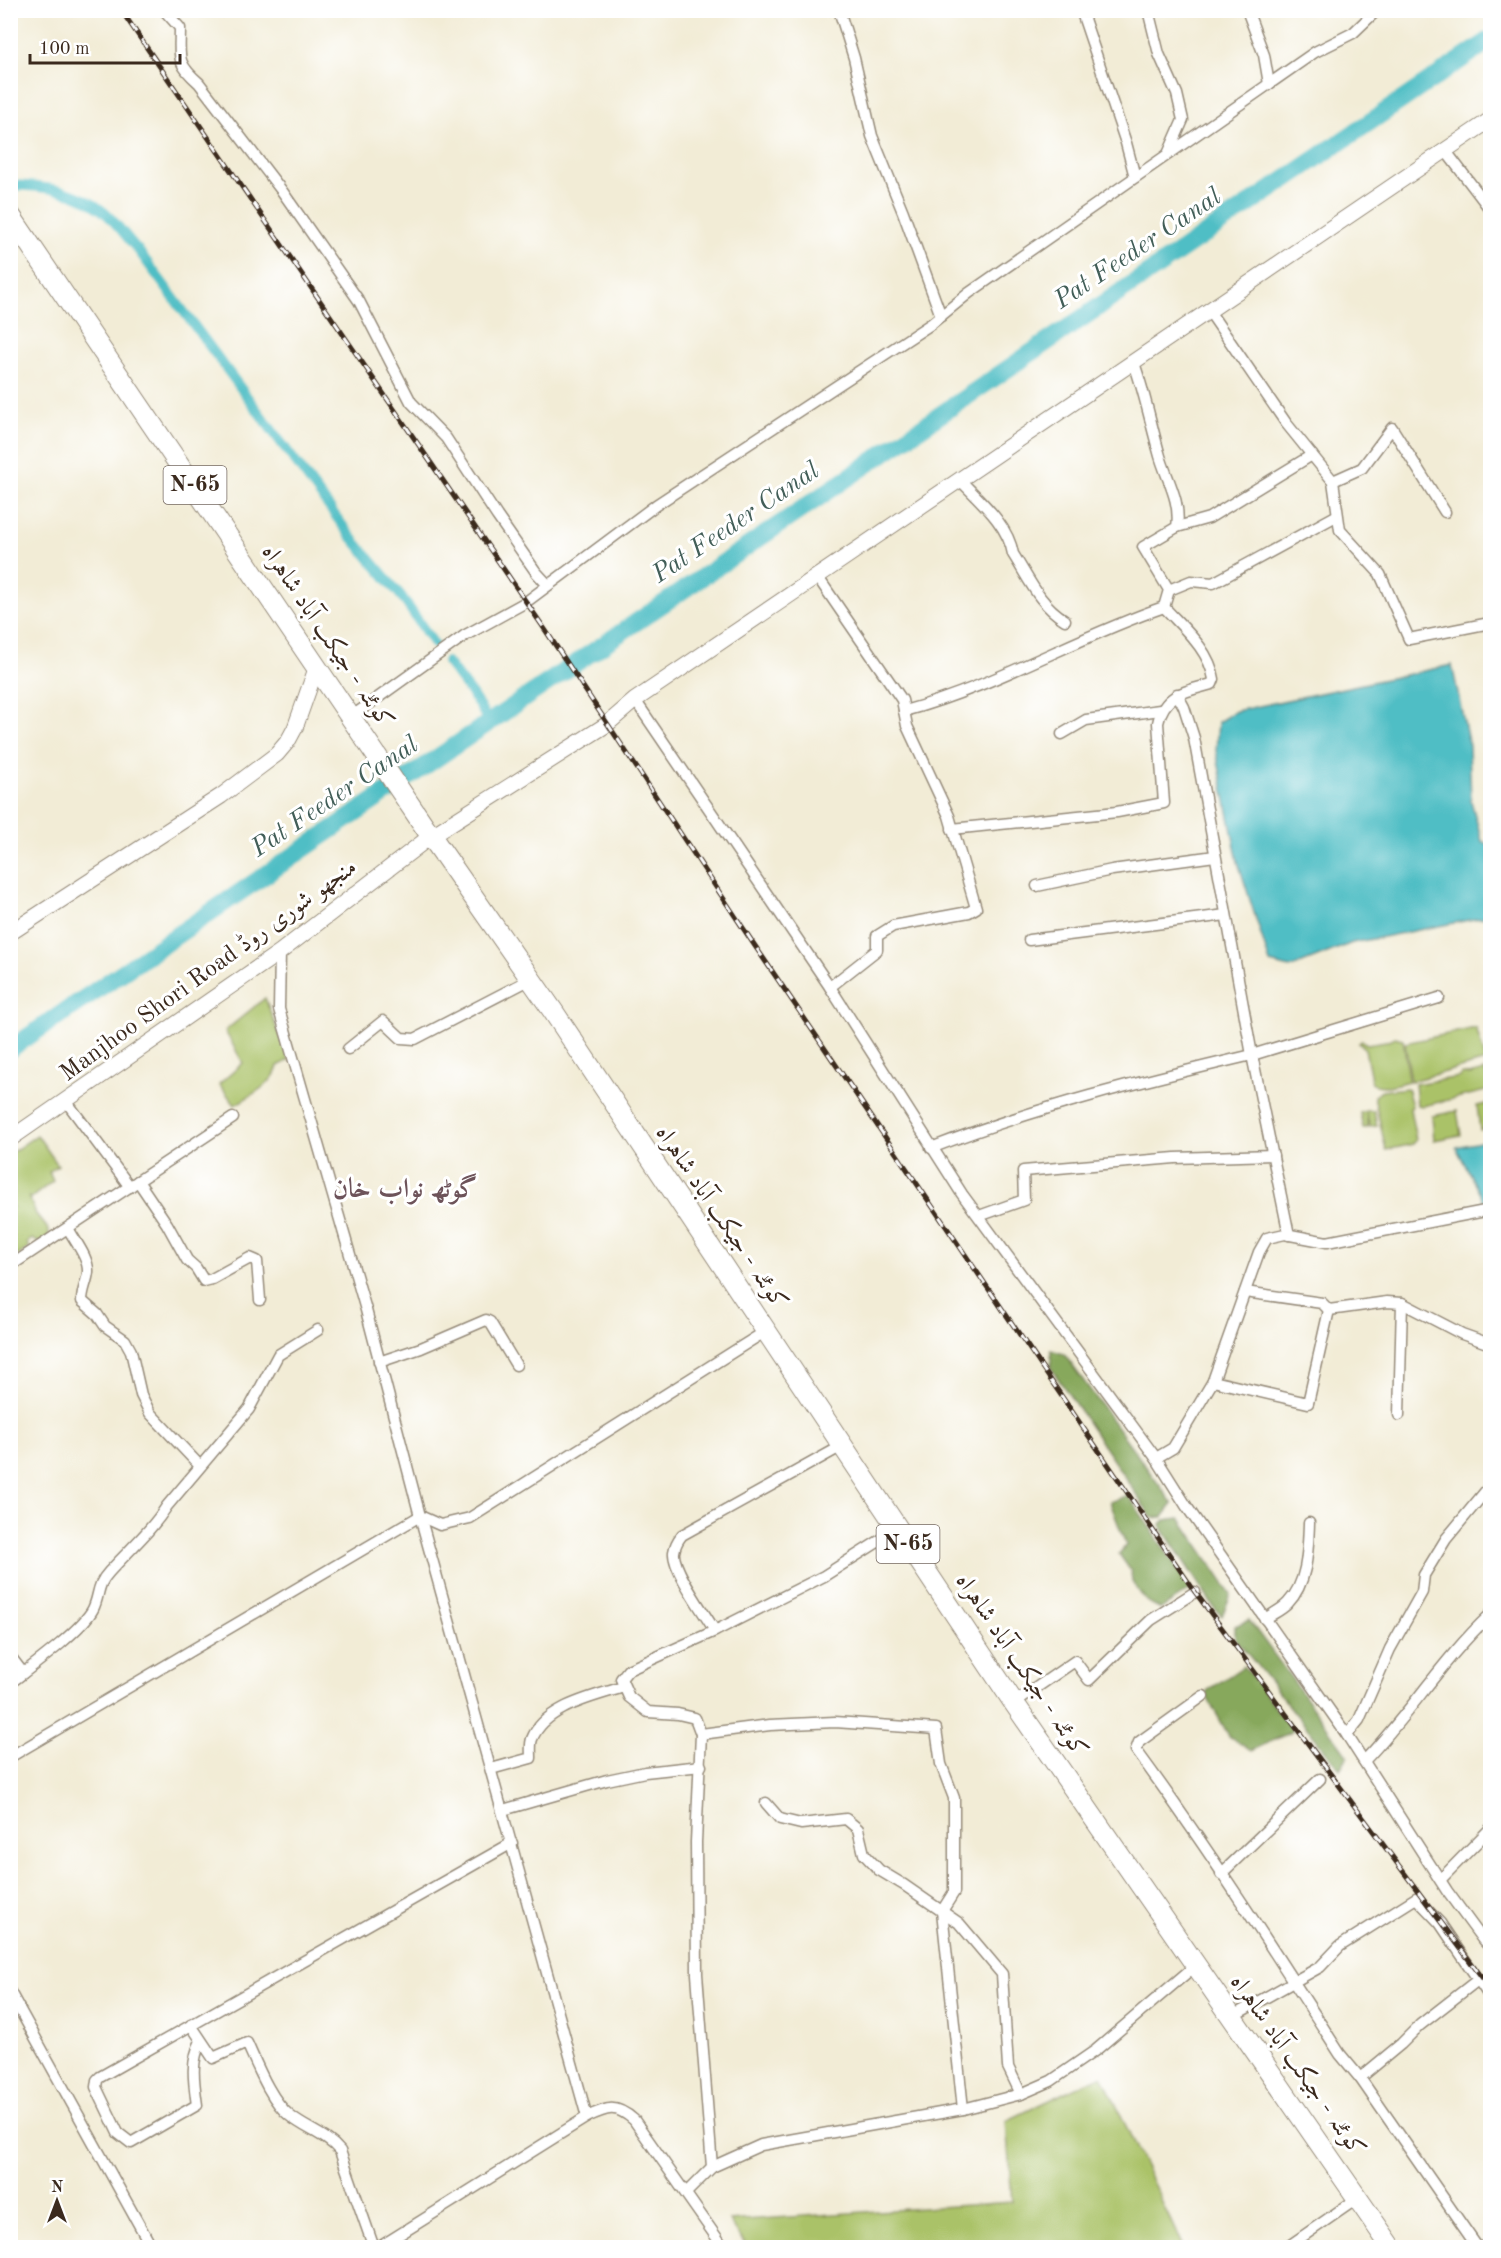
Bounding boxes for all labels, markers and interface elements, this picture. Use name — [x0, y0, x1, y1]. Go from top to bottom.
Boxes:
scale bar — [30, 27, 180, 65]
text: 100 m — [39, 40, 90, 58]
water label: Pat Feeder Canal — [1049, 183, 1226, 315]
water label: Pat Feeder Canal — [647, 457, 824, 589]
road number: N-65 — [164, 466, 226, 504]
street label: کوئٹہ - جیکب آباد شاہراہ — [255, 538, 401, 734]
water label: Pat Feeder Canal — [246, 731, 423, 863]
street label: Manjhoo Shori Road منجھو شوری روڈ — [55, 853, 362, 1087]
street label: کوئٹہ - جیکب آباد شاہراہ — [649, 1119, 795, 1315]
district label: گوٹھ نواب خان — [333, 1173, 477, 1205]
road number: N-65 — [876, 1525, 940, 1563]
street label: کوئٹہ - جیکب آباد شاہراہ — [949, 1567, 1095, 1763]
street label: کوئٹہ - جیکب آباد شاہراہ — [1224, 1968, 1372, 2163]
north arrow — [27, 2171, 87, 2231]
text: N — [51, 2180, 64, 2196]

